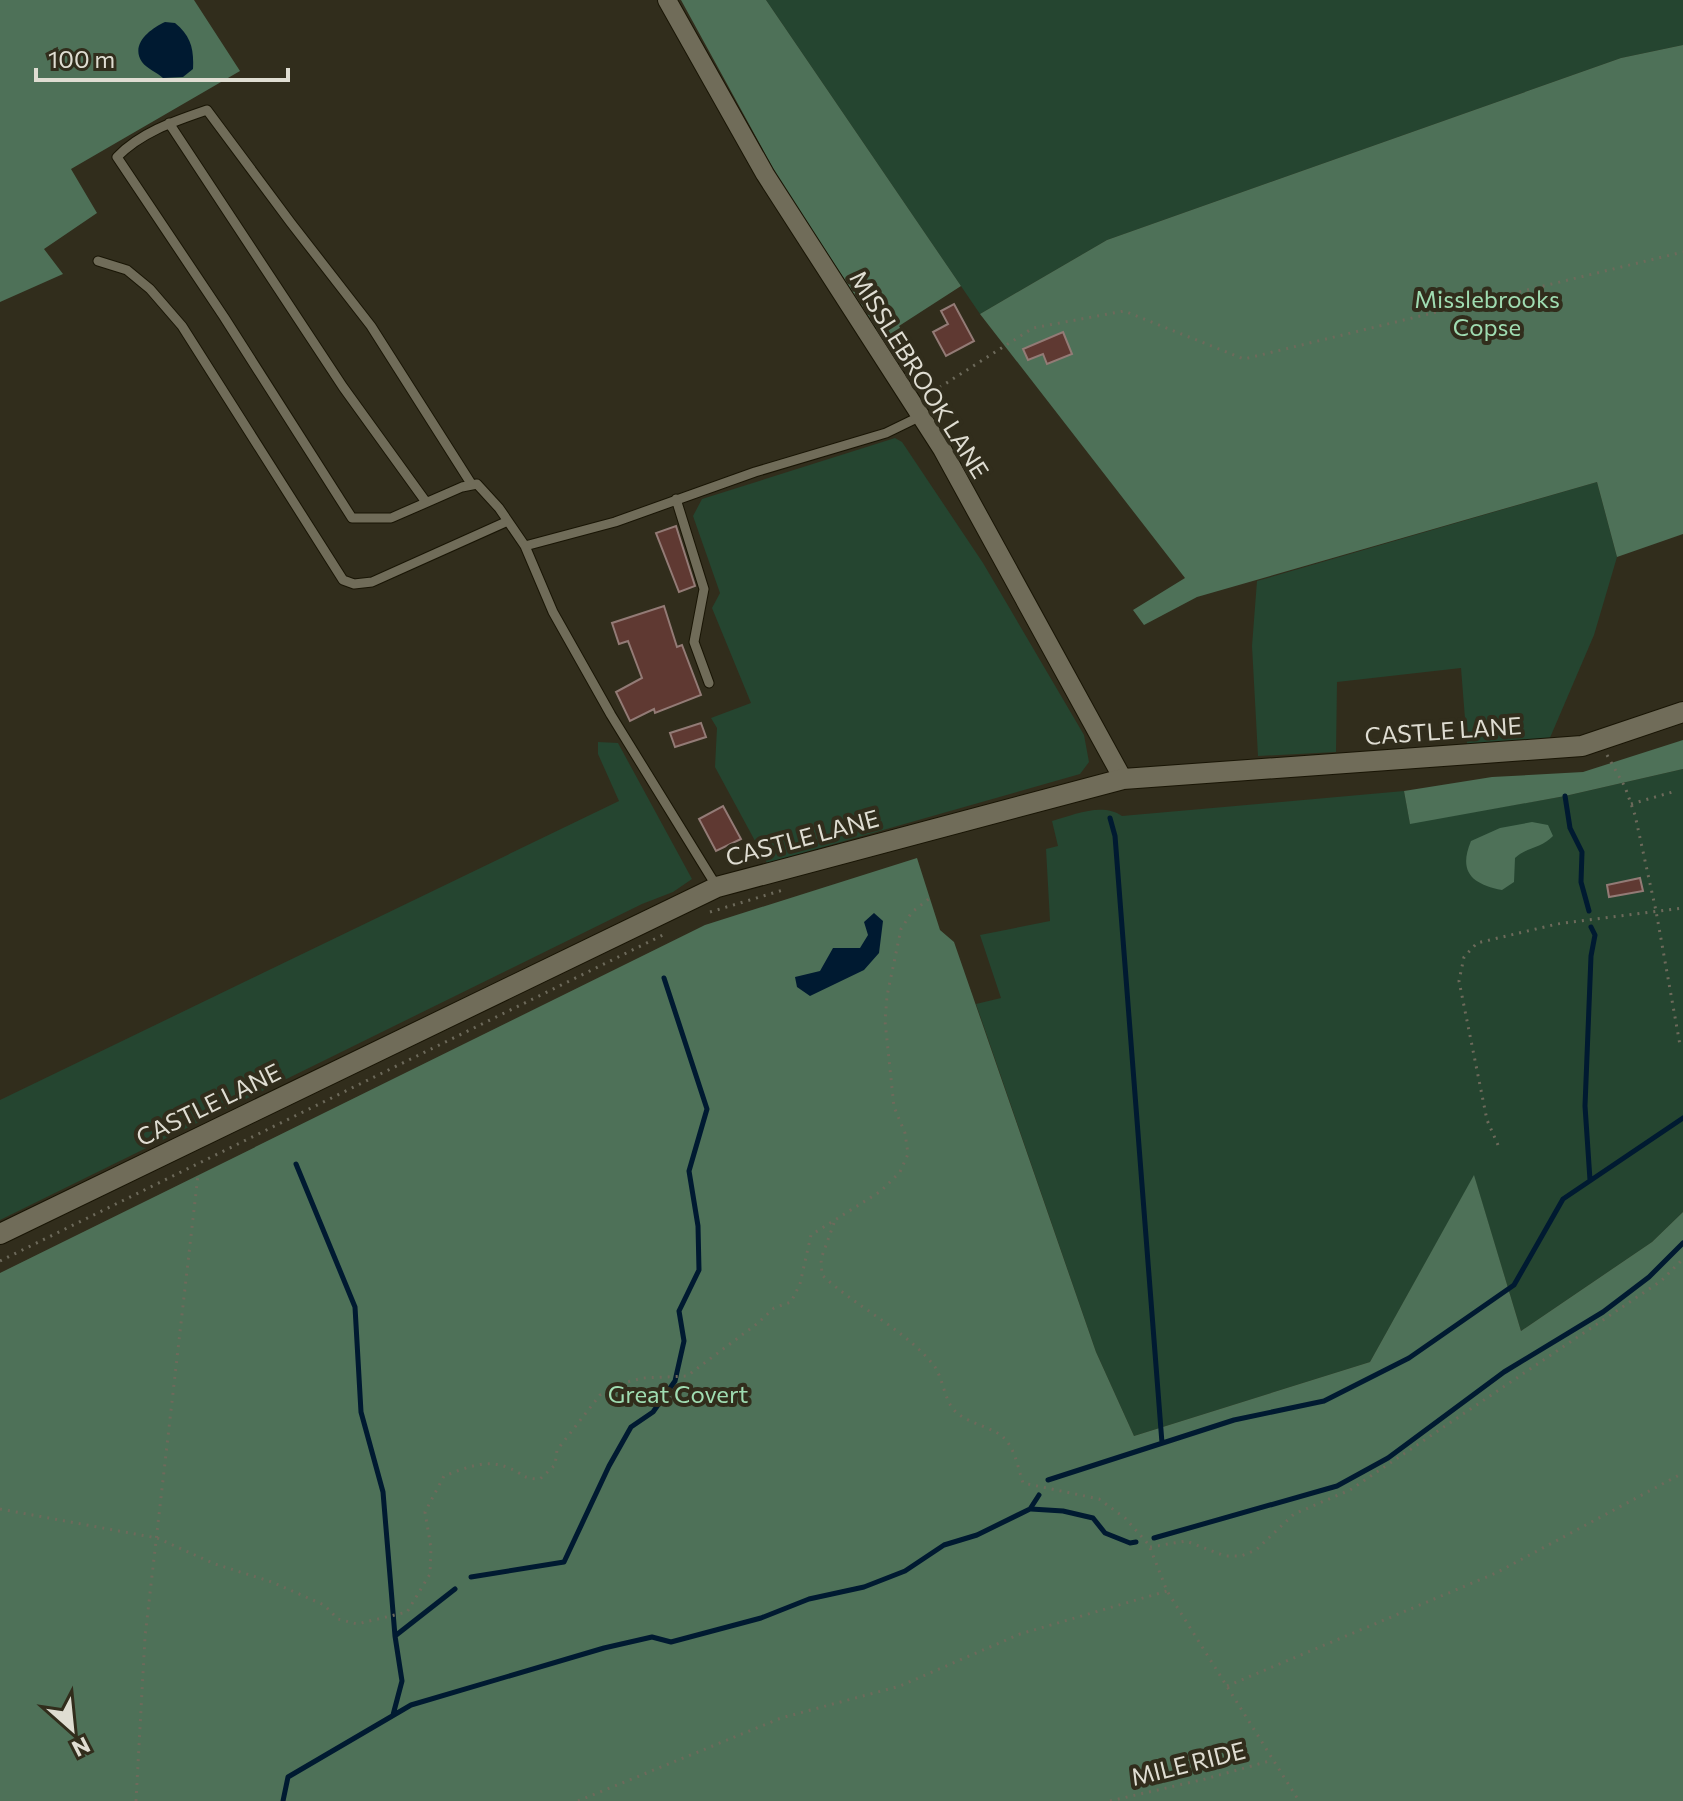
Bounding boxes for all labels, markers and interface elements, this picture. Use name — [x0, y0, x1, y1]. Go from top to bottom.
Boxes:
scale bar — [36, 32, 288, 82]
text: 100 m — [48, 44, 115, 73]
street label: MISSLEBROOK LANE — [844, 265, 996, 483]
park label: Misslebrooks Copse — [1414, 284, 1560, 341]
street label: CASTLE LANE — [1363, 710, 1523, 750]
street label: CASTLE LANE — [722, 803, 882, 871]
street label: CASTLE LANE — [131, 1056, 285, 1152]
park label: Great Covert — [608, 1379, 749, 1408]
north arrow — [32, 1689, 112, 1769]
text: N — [68, 1731, 95, 1763]
street label: MILE RIDE — [1128, 1735, 1248, 1791]

